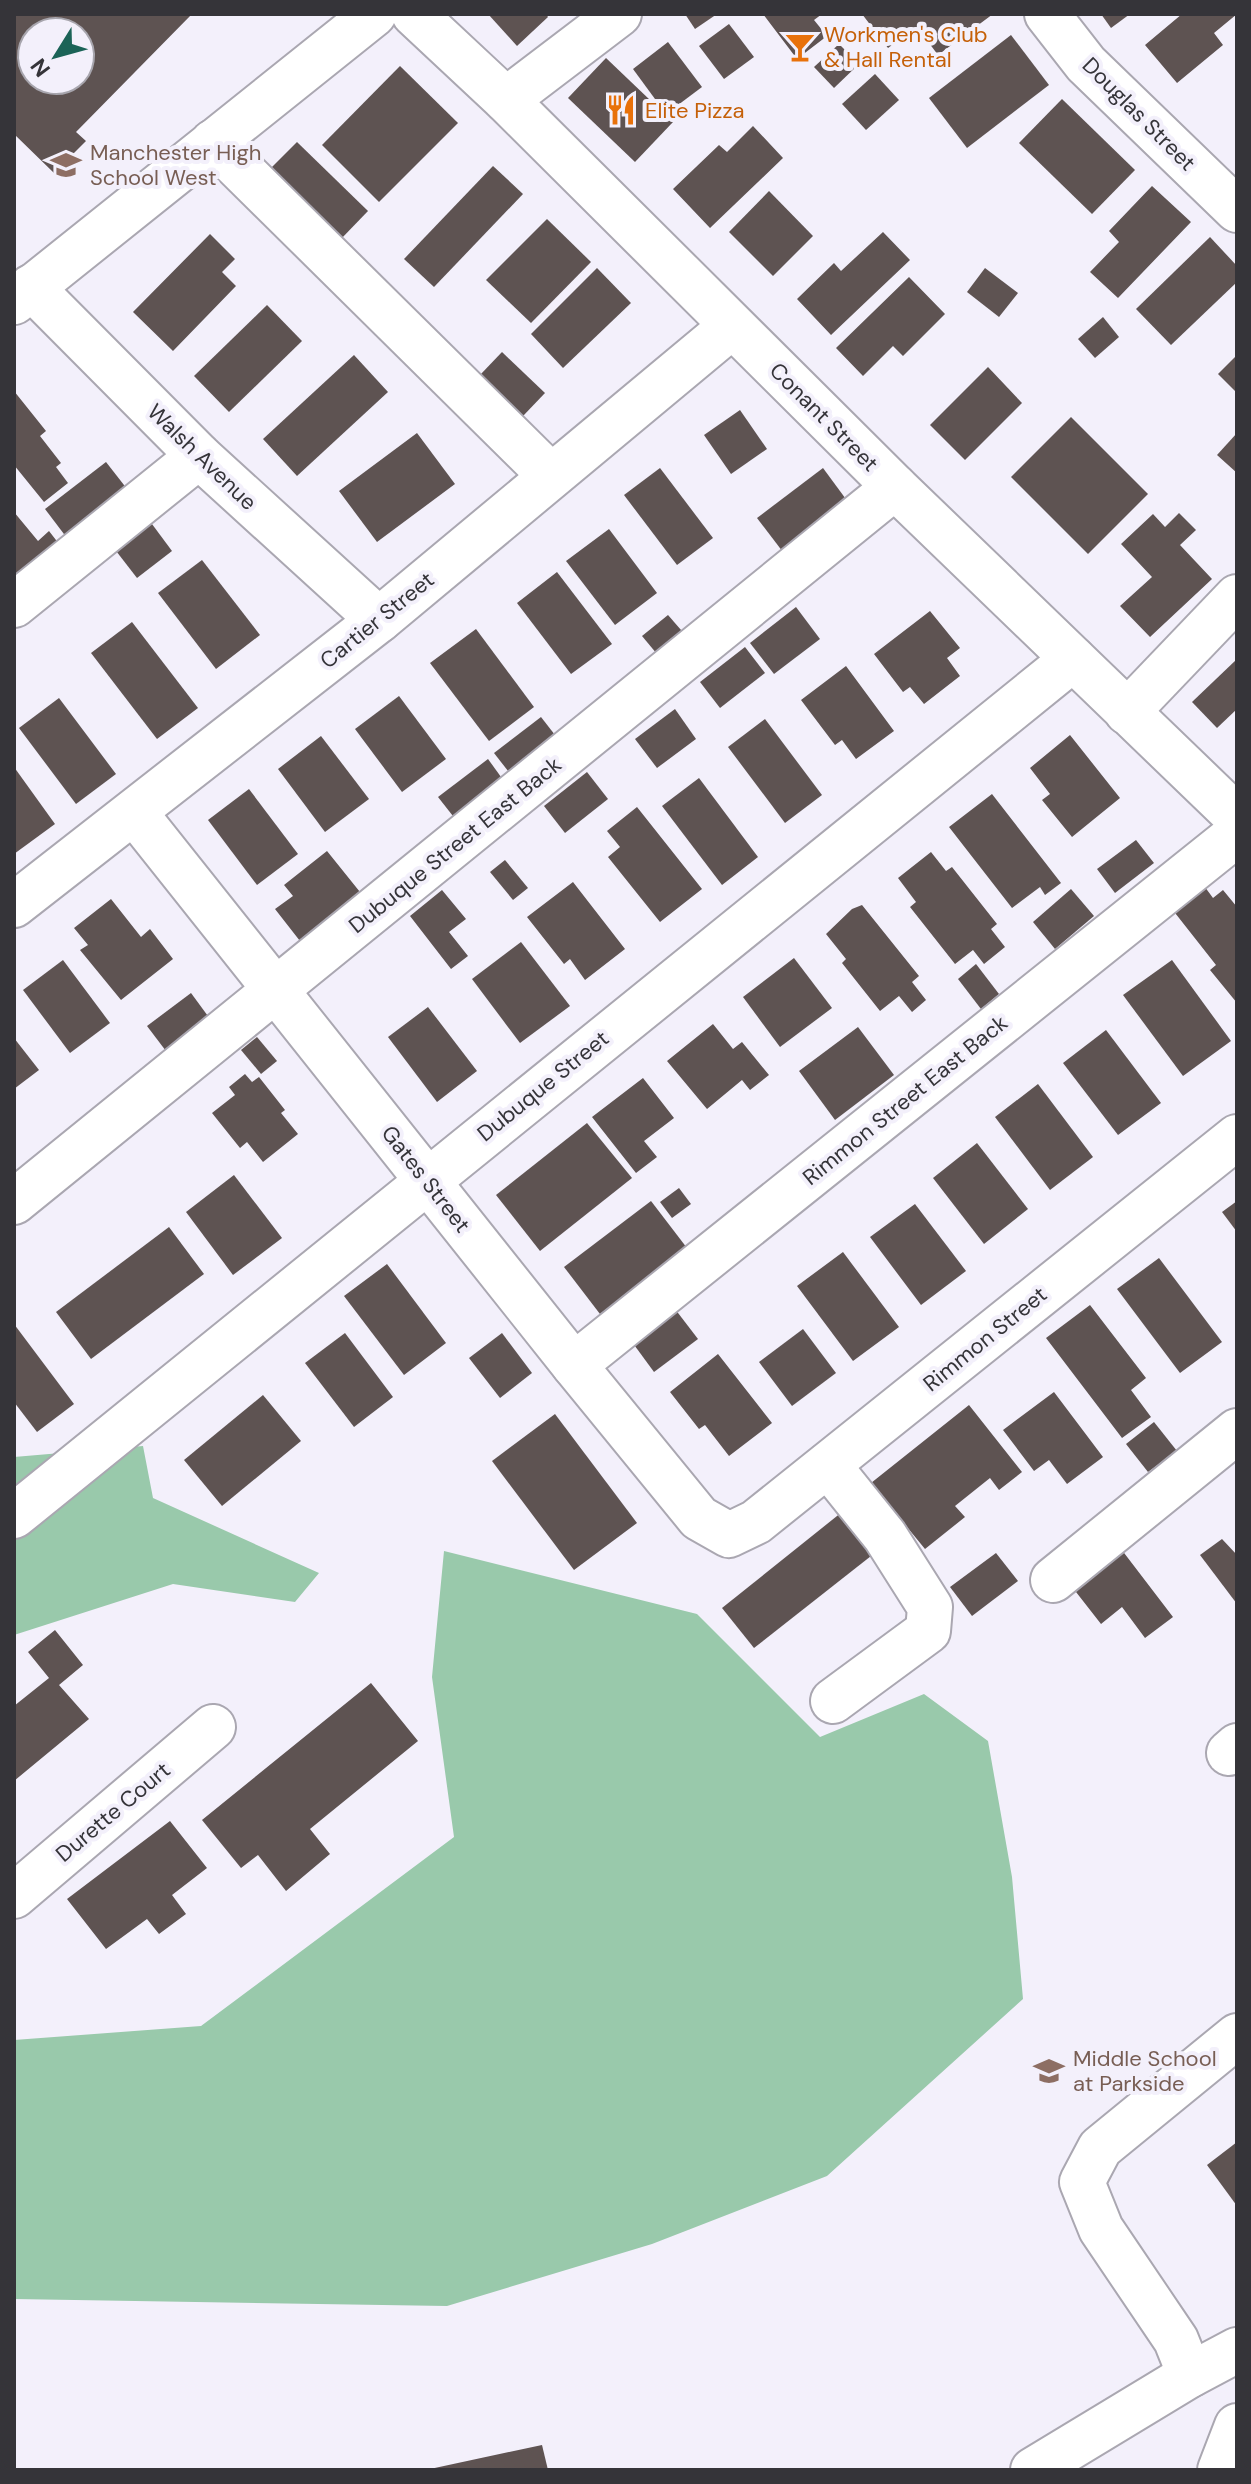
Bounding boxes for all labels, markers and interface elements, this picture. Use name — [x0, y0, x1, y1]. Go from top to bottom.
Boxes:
north arrow — [16, 16, 96, 96]
place label: Workmen's Club & Hall Rental — [824, 20, 988, 74]
bar icon: Workmen's Club & Hall Rental — [783, 30, 817, 64]
street label: Douglas Street — [1076, 51, 1202, 177]
text: N — [24, 53, 57, 83]
restaurant icon: Elite Pizza — [604, 93, 638, 127]
place label: Elite Pizza — [645, 96, 744, 125]
place label: Manchester High School West — [90, 138, 261, 192]
school or university icon: Manchester High School West — [49, 148, 83, 182]
street label: Conant Street — [763, 356, 885, 478]
street label: Walsh Avenue — [141, 397, 263, 517]
street label: Cartier Street — [314, 565, 440, 675]
street label: Dubuque Street East Back — [343, 750, 567, 940]
street label: Rimmon Street East Back — [797, 1008, 1013, 1192]
street label: Dubuque Street — [471, 1024, 615, 1148]
street label: Gates Street — [375, 1119, 477, 1239]
street label: Rimmon Street — [917, 1280, 1053, 1398]
street label: Durette Court — [50, 1756, 176, 1868]
place label: Middle School at Parkside — [1073, 2044, 1217, 2098]
school or university icon: Middle School at Parkside — [1032, 2054, 1066, 2088]

